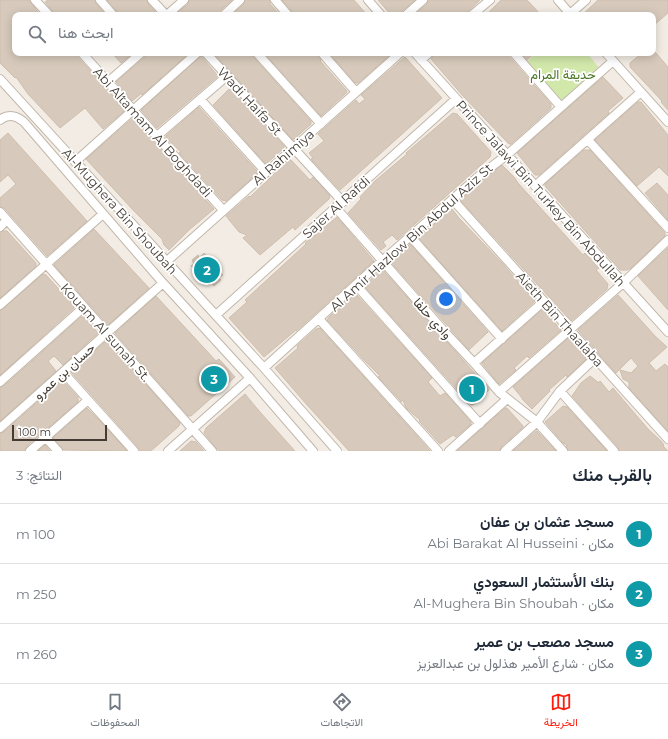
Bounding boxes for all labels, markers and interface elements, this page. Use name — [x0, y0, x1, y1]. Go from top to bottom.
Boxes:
search box — [12, 12, 656, 56]
icon: search — [26, 23, 48, 45]
text: ابحث هنا — [58, 23, 113, 42]
street label: Abi Altamam Al Boghdadi — [90, 64, 216, 200]
street label: Wadi Haifa St — [214, 64, 286, 138]
park label: حديقة المرام — [530, 66, 596, 83]
street label: Prince Jalawi Bin Turkey Bin Abdullah — [453, 96, 629, 290]
street label: Al Rahimiya — [249, 126, 317, 188]
street label: Al-Mughera Bin Shoubah — [59, 144, 181, 278]
street label: Al Amir Hazlow Bin Abdul Aziz St — [326, 160, 496, 314]
street label: Sajer Al Rafdi — [299, 172, 373, 242]
pin: 2 — [194, 255, 220, 285]
street label: Aieth Bin Thaalaba — [513, 268, 607, 370]
street label: Kouam Al sunah St. — [58, 280, 155, 385]
your location — [436, 289, 456, 309]
street label: وادي حلفا — [408, 294, 456, 344]
street label: حسان بن عمرو — [30, 339, 99, 403]
pin: 3 — [201, 364, 227, 394]
pin: 1 — [459, 374, 485, 404]
scale bar — [12, 423, 107, 442]
text: 100 m — [18, 425, 51, 439]
text: بالقرب منك — [573, 465, 652, 485]
text: النتائج: 3 — [16, 467, 62, 483]
text: مسجد عثمان بن عفان — [480, 512, 614, 531]
text: 100 m — [16, 526, 55, 542]
text: 1 — [636, 526, 642, 542]
text: مكان · Abi Barakat Al Husseini — [427, 535, 614, 551]
text: بنك الأستثمار السعودي — [473, 572, 614, 591]
text: 250 m — [16, 586, 57, 602]
text: 2 — [635, 586, 643, 602]
text: مكان · Al-Mughera Bin Shoubah — [413, 595, 614, 611]
text: مسجد مصعب بن عمير — [474, 632, 614, 651]
text: 260 m — [16, 646, 57, 662]
text: 3 — [635, 646, 643, 662]
text: مكان · شارع الأمير هذلول بن عبدالعزيز — [417, 655, 614, 671]
tab: المحفوظات — [90, 691, 140, 732]
tab: الاتجاهات — [320, 691, 363, 732]
tab: الخريطة — [544, 691, 578, 732]

